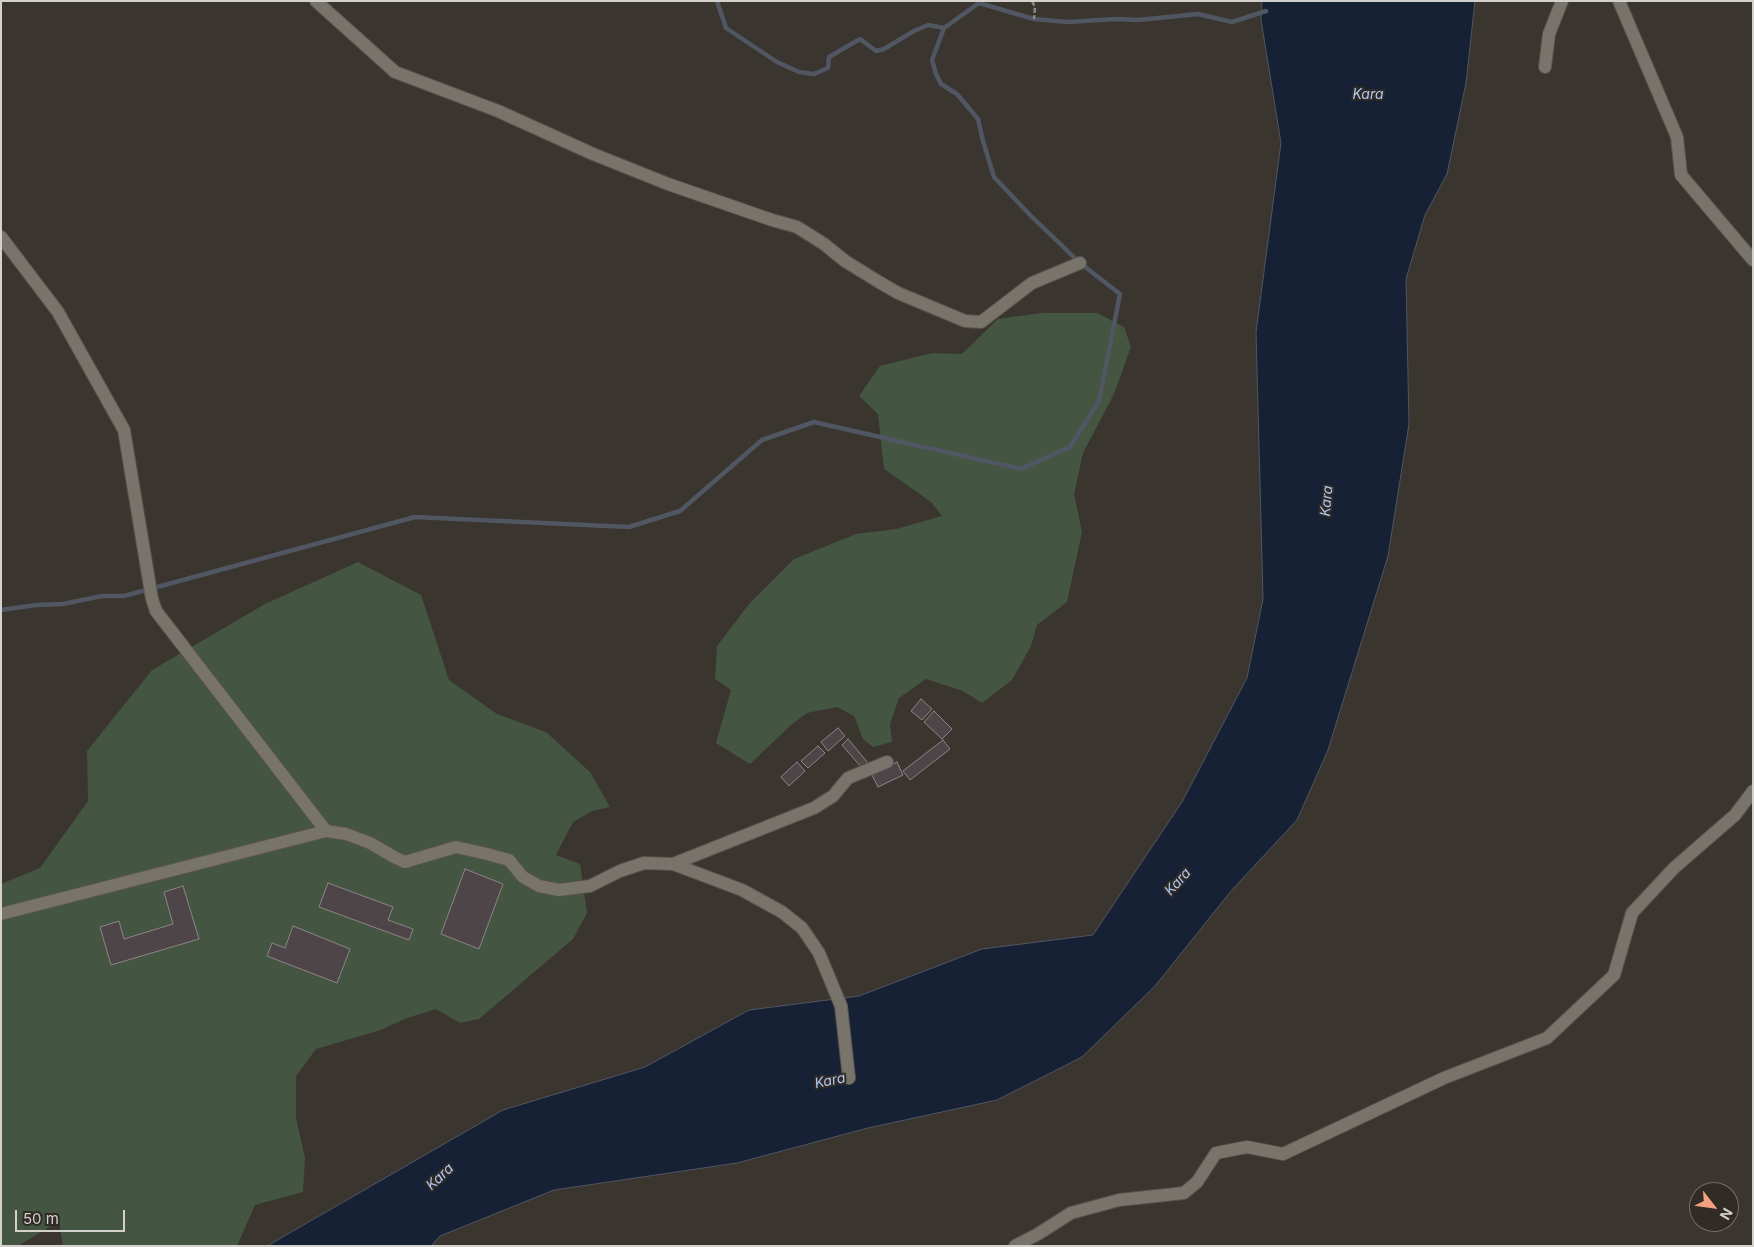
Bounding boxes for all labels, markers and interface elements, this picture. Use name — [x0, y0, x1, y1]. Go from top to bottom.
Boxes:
water label: Kara — [1352, 87, 1384, 103]
water label: Kara — [1317, 485, 1337, 517]
water label: Kara — [1161, 865, 1195, 899]
water label: Kara — [813, 1070, 847, 1092]
water label: Kara — [423, 1160, 457, 1194]
north arrow — [1689, 1182, 1739, 1232]
scale bar — [18, 1200, 128, 1232]
text: N — [1717, 1205, 1737, 1223]
text: 50 m — [23, 1209, 59, 1228]

